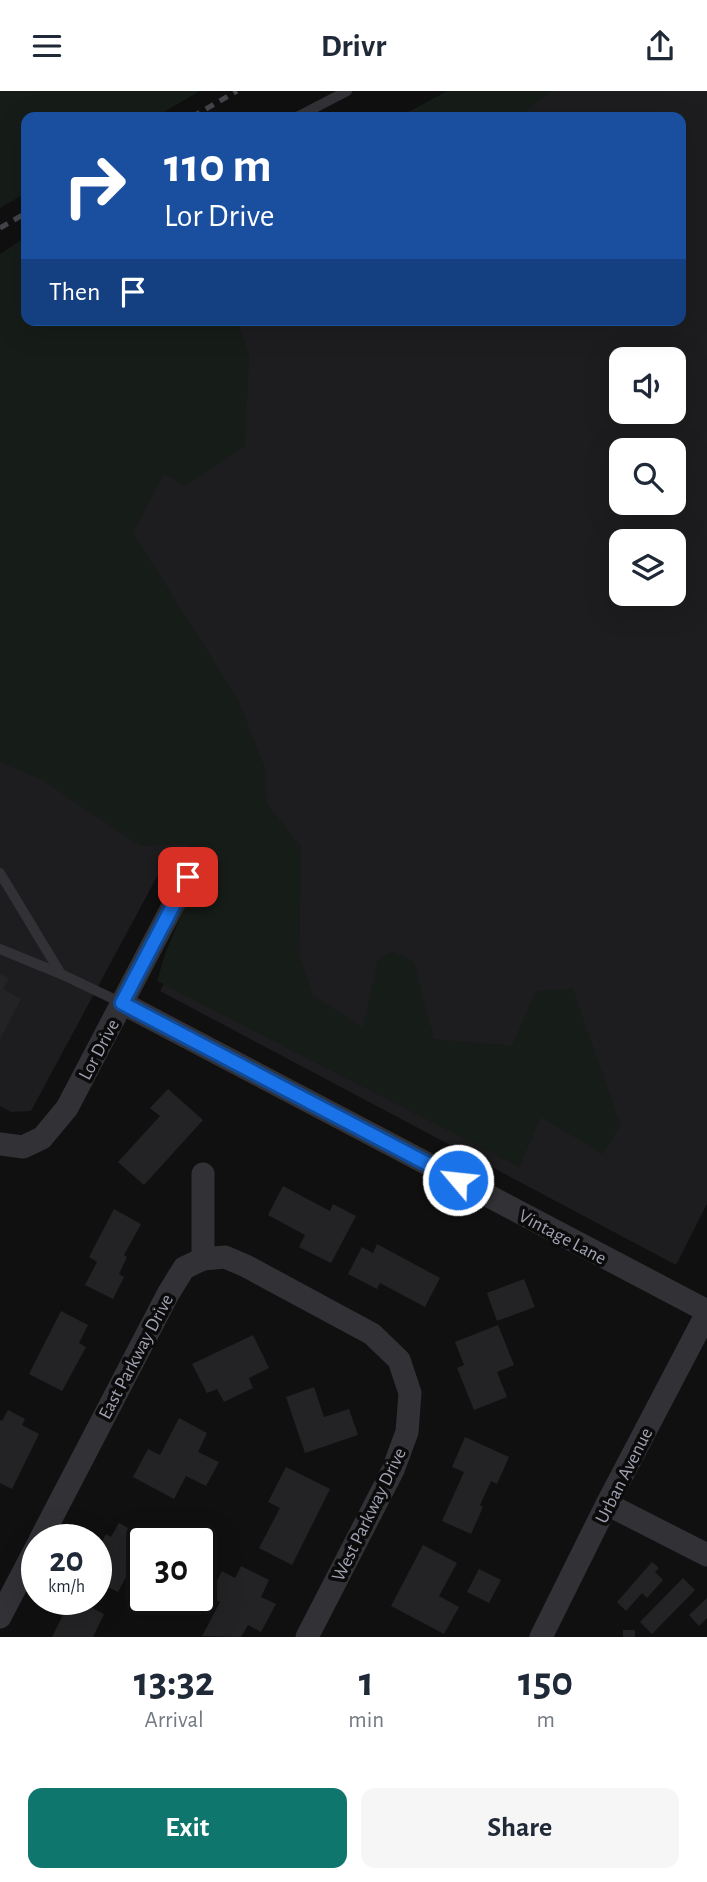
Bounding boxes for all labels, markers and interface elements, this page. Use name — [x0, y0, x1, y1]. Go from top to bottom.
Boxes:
icon: menu — [28, 27, 66, 65]
icon: share — [641, 27, 679, 65]
text: Drivr — [321, 30, 386, 62]
icon: right — [49, 140, 140, 231]
text: 110 m — [164, 142, 272, 191]
text: Lor Drive — [164, 200, 274, 232]
icon: arrive — [114, 273, 152, 311]
text: Then — [49, 279, 100, 305]
map controls — [609, 347, 686, 606]
button: sound — [609, 347, 686, 424]
button: search — [609, 438, 686, 515]
button: layers — [609, 529, 686, 606]
pin — [158, 847, 218, 907]
icon: arrive — [169, 858, 207, 896]
street label: Lor Drive — [76, 1016, 123, 1083]
position arrow — [421, 1143, 495, 1217]
street label: Vintage Lane — [515, 1206, 609, 1268]
street label: East Parkway Drive — [95, 1291, 177, 1422]
street label: Urban Avenue — [592, 1425, 656, 1526]
street label: West Parkway Drive — [329, 1445, 410, 1584]
speed limit sign: 30 — [126, 1524, 217, 1615]
text: 20 — [49, 1543, 84, 1578]
text: km/h — [48, 1578, 85, 1596]
text: 13:32 — [134, 1661, 215, 1703]
text: 1 — [359, 1661, 374, 1703]
text: 150 — [518, 1661, 573, 1703]
text: Arrival — [145, 1709, 204, 1732]
text: min — [348, 1709, 384, 1732]
text: m — [536, 1709, 555, 1732]
button: Exit — [28, 1788, 347, 1868]
button: Share — [361, 1788, 679, 1868]

